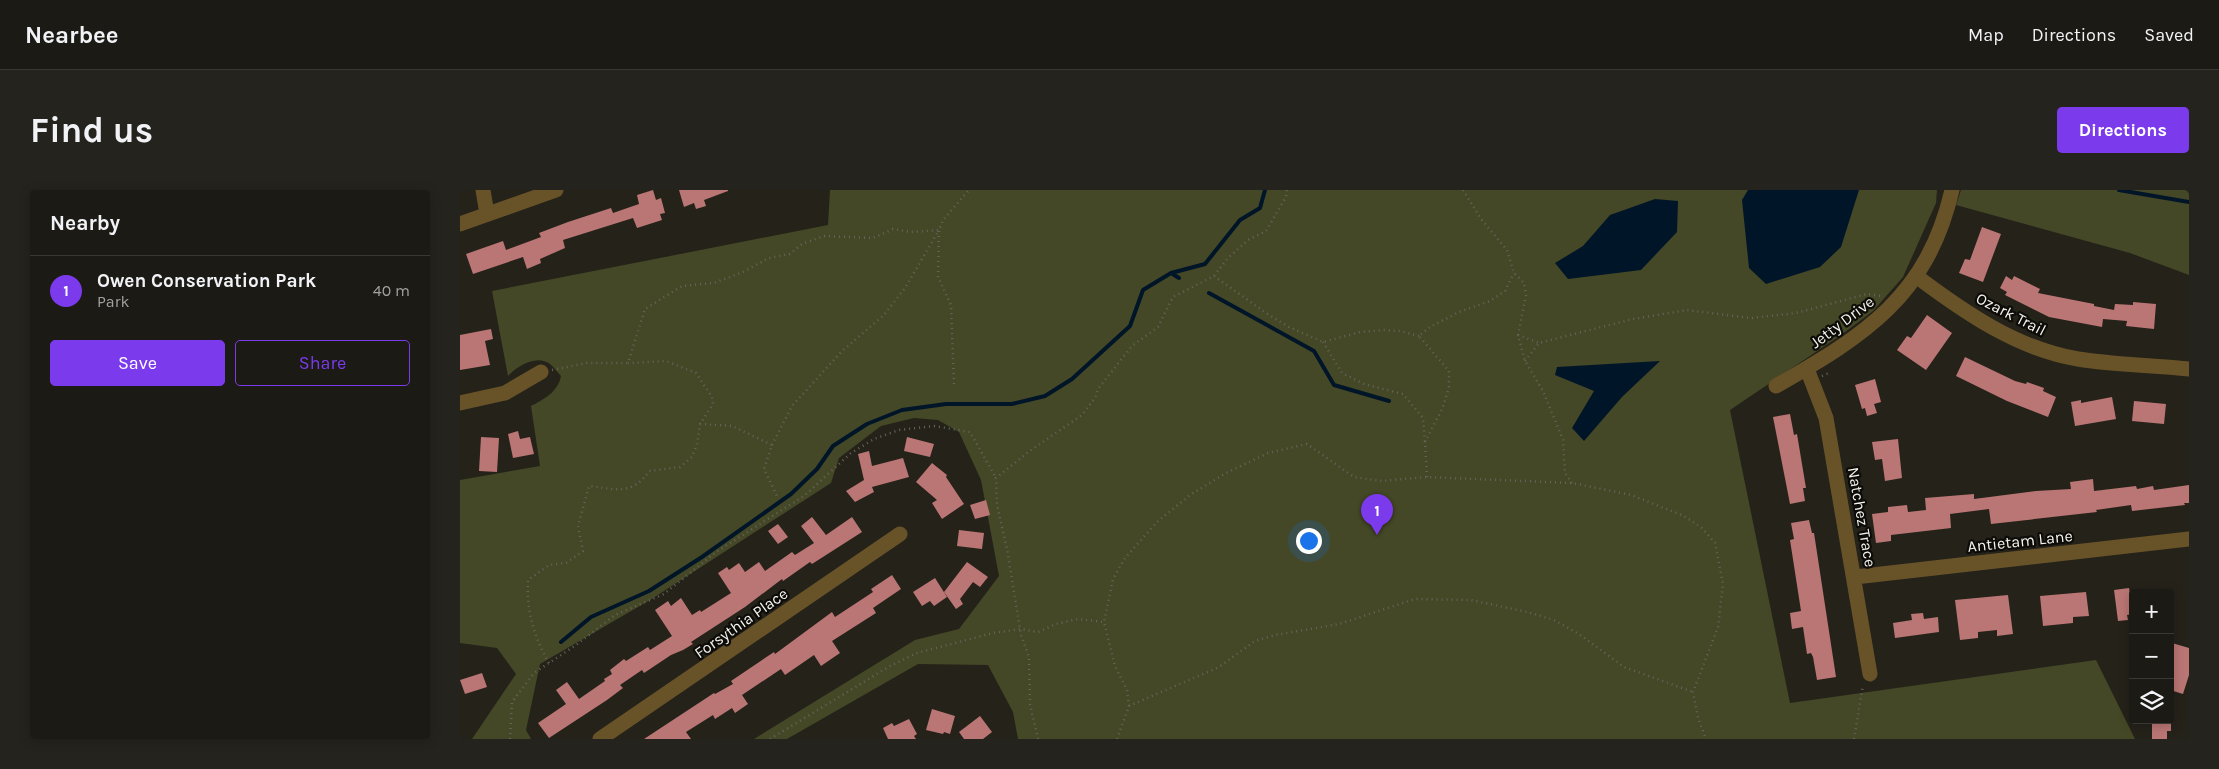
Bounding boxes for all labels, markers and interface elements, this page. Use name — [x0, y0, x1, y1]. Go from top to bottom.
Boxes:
text: Nearbee — [25, 21, 119, 49]
text: Map — [1968, 24, 2004, 46]
text: Directions — [2032, 24, 2116, 46]
text: Saved — [2144, 24, 2194, 46]
button: Directions — [2057, 107, 2189, 153]
text: Find us — [30, 110, 153, 151]
text: Nearby — [50, 211, 120, 235]
text: Owen Conservation Park — [97, 270, 316, 292]
text: 1 — [63, 281, 69, 300]
text: 40 m — [373, 281, 410, 300]
street label: Ozark Trail — [1973, 288, 2049, 340]
text: Park — [97, 292, 129, 311]
street label: Jetty Drive — [1806, 292, 1878, 352]
button: Save — [50, 340, 225, 386]
button: Share — [235, 340, 410, 386]
street label: Natchez Trace — [1844, 466, 1880, 568]
pin: 1 — [1361, 494, 1393, 535]
street label: Antietam Lane — [1966, 526, 2074, 556]
your location — [1296, 528, 1322, 554]
street label: Forsythia Place — [691, 584, 791, 662]
map controls — [2129, 589, 2174, 724]
button: + — [2129, 589, 2174, 634]
button: − — [2129, 634, 2174, 679]
button: layers — [2129, 679, 2174, 724]

